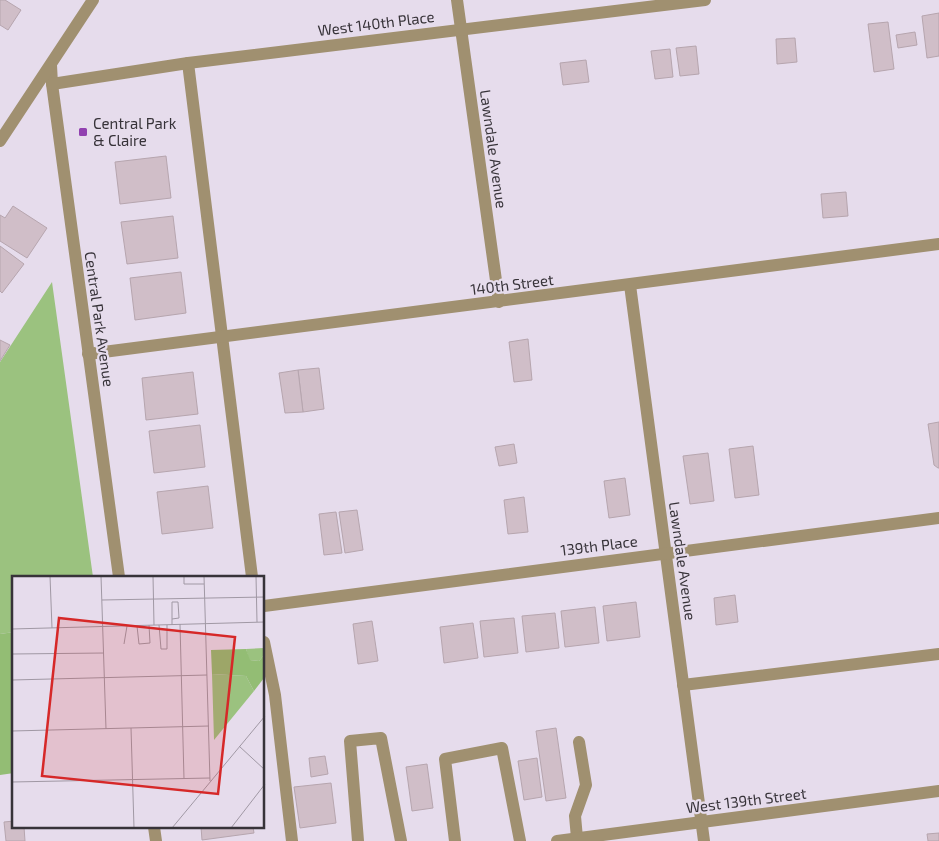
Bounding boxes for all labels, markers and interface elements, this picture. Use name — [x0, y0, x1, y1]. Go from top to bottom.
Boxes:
street label: West 140th Place — [317, 7, 435, 39]
street label: Lawndale Avenue — [477, 89, 511, 209]
place label: Central Park & Claire — [93, 114, 177, 149]
marker: Central Park & Claire — [77, 126, 89, 138]
street label: Central Park Avenue — [82, 250, 118, 388]
street label: 140th Street — [469, 270, 555, 298]
street label: Lawndale Avenue — [666, 501, 700, 621]
street label: 139th Place — [559, 531, 639, 559]
inset map — [12, 576, 265, 828]
street label: West 139th Street — [685, 784, 807, 816]

